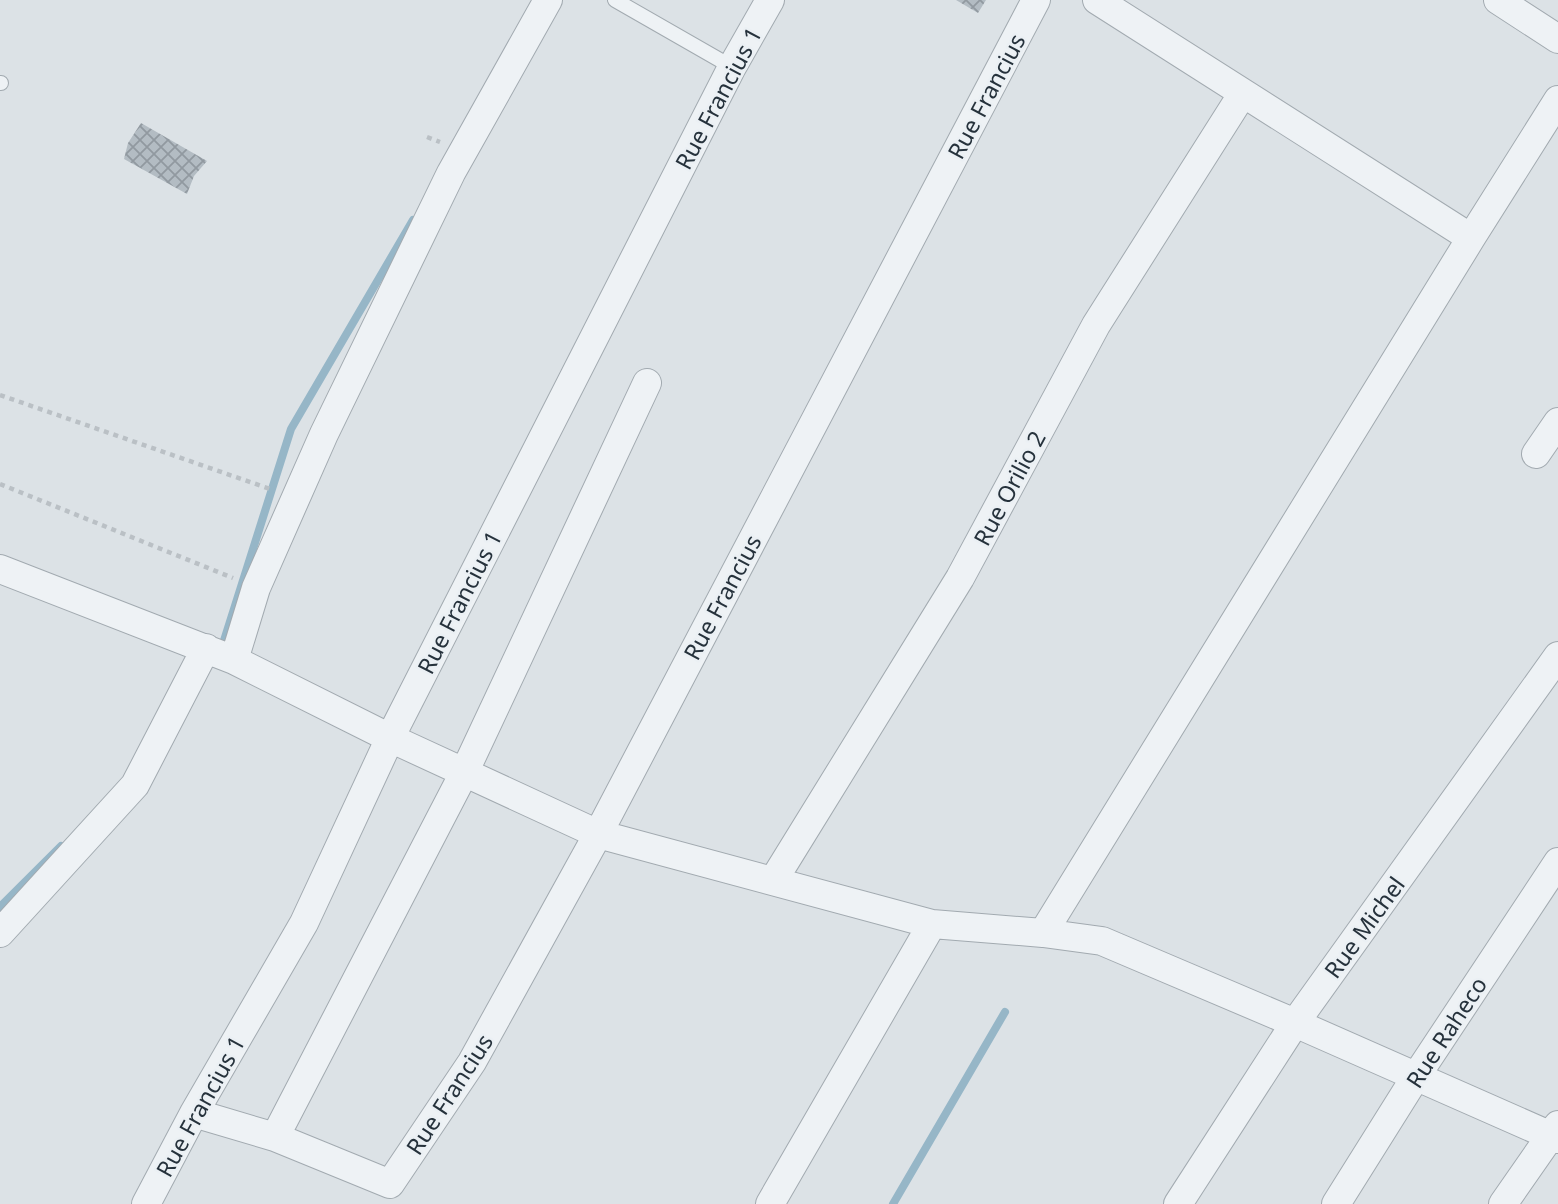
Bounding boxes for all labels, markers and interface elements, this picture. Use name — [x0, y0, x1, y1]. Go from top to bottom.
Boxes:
street label: Rue Francius 1 — [667, 21, 769, 175]
street label: Rue Francius — [940, 28, 1032, 164]
street label: Rue Orilio 2 — [965, 425, 1053, 551]
street label: Rue Francius 1 — [409, 525, 509, 679]
street label: Rue Francius — [676, 529, 768, 665]
street label: Rue Michel — [1316, 870, 1412, 984]
street label: Rue Raheco — [1398, 970, 1494, 1094]
street label: Rue Francius — [398, 1028, 500, 1160]
street label: Rue Francius 1 — [148, 1030, 252, 1182]

